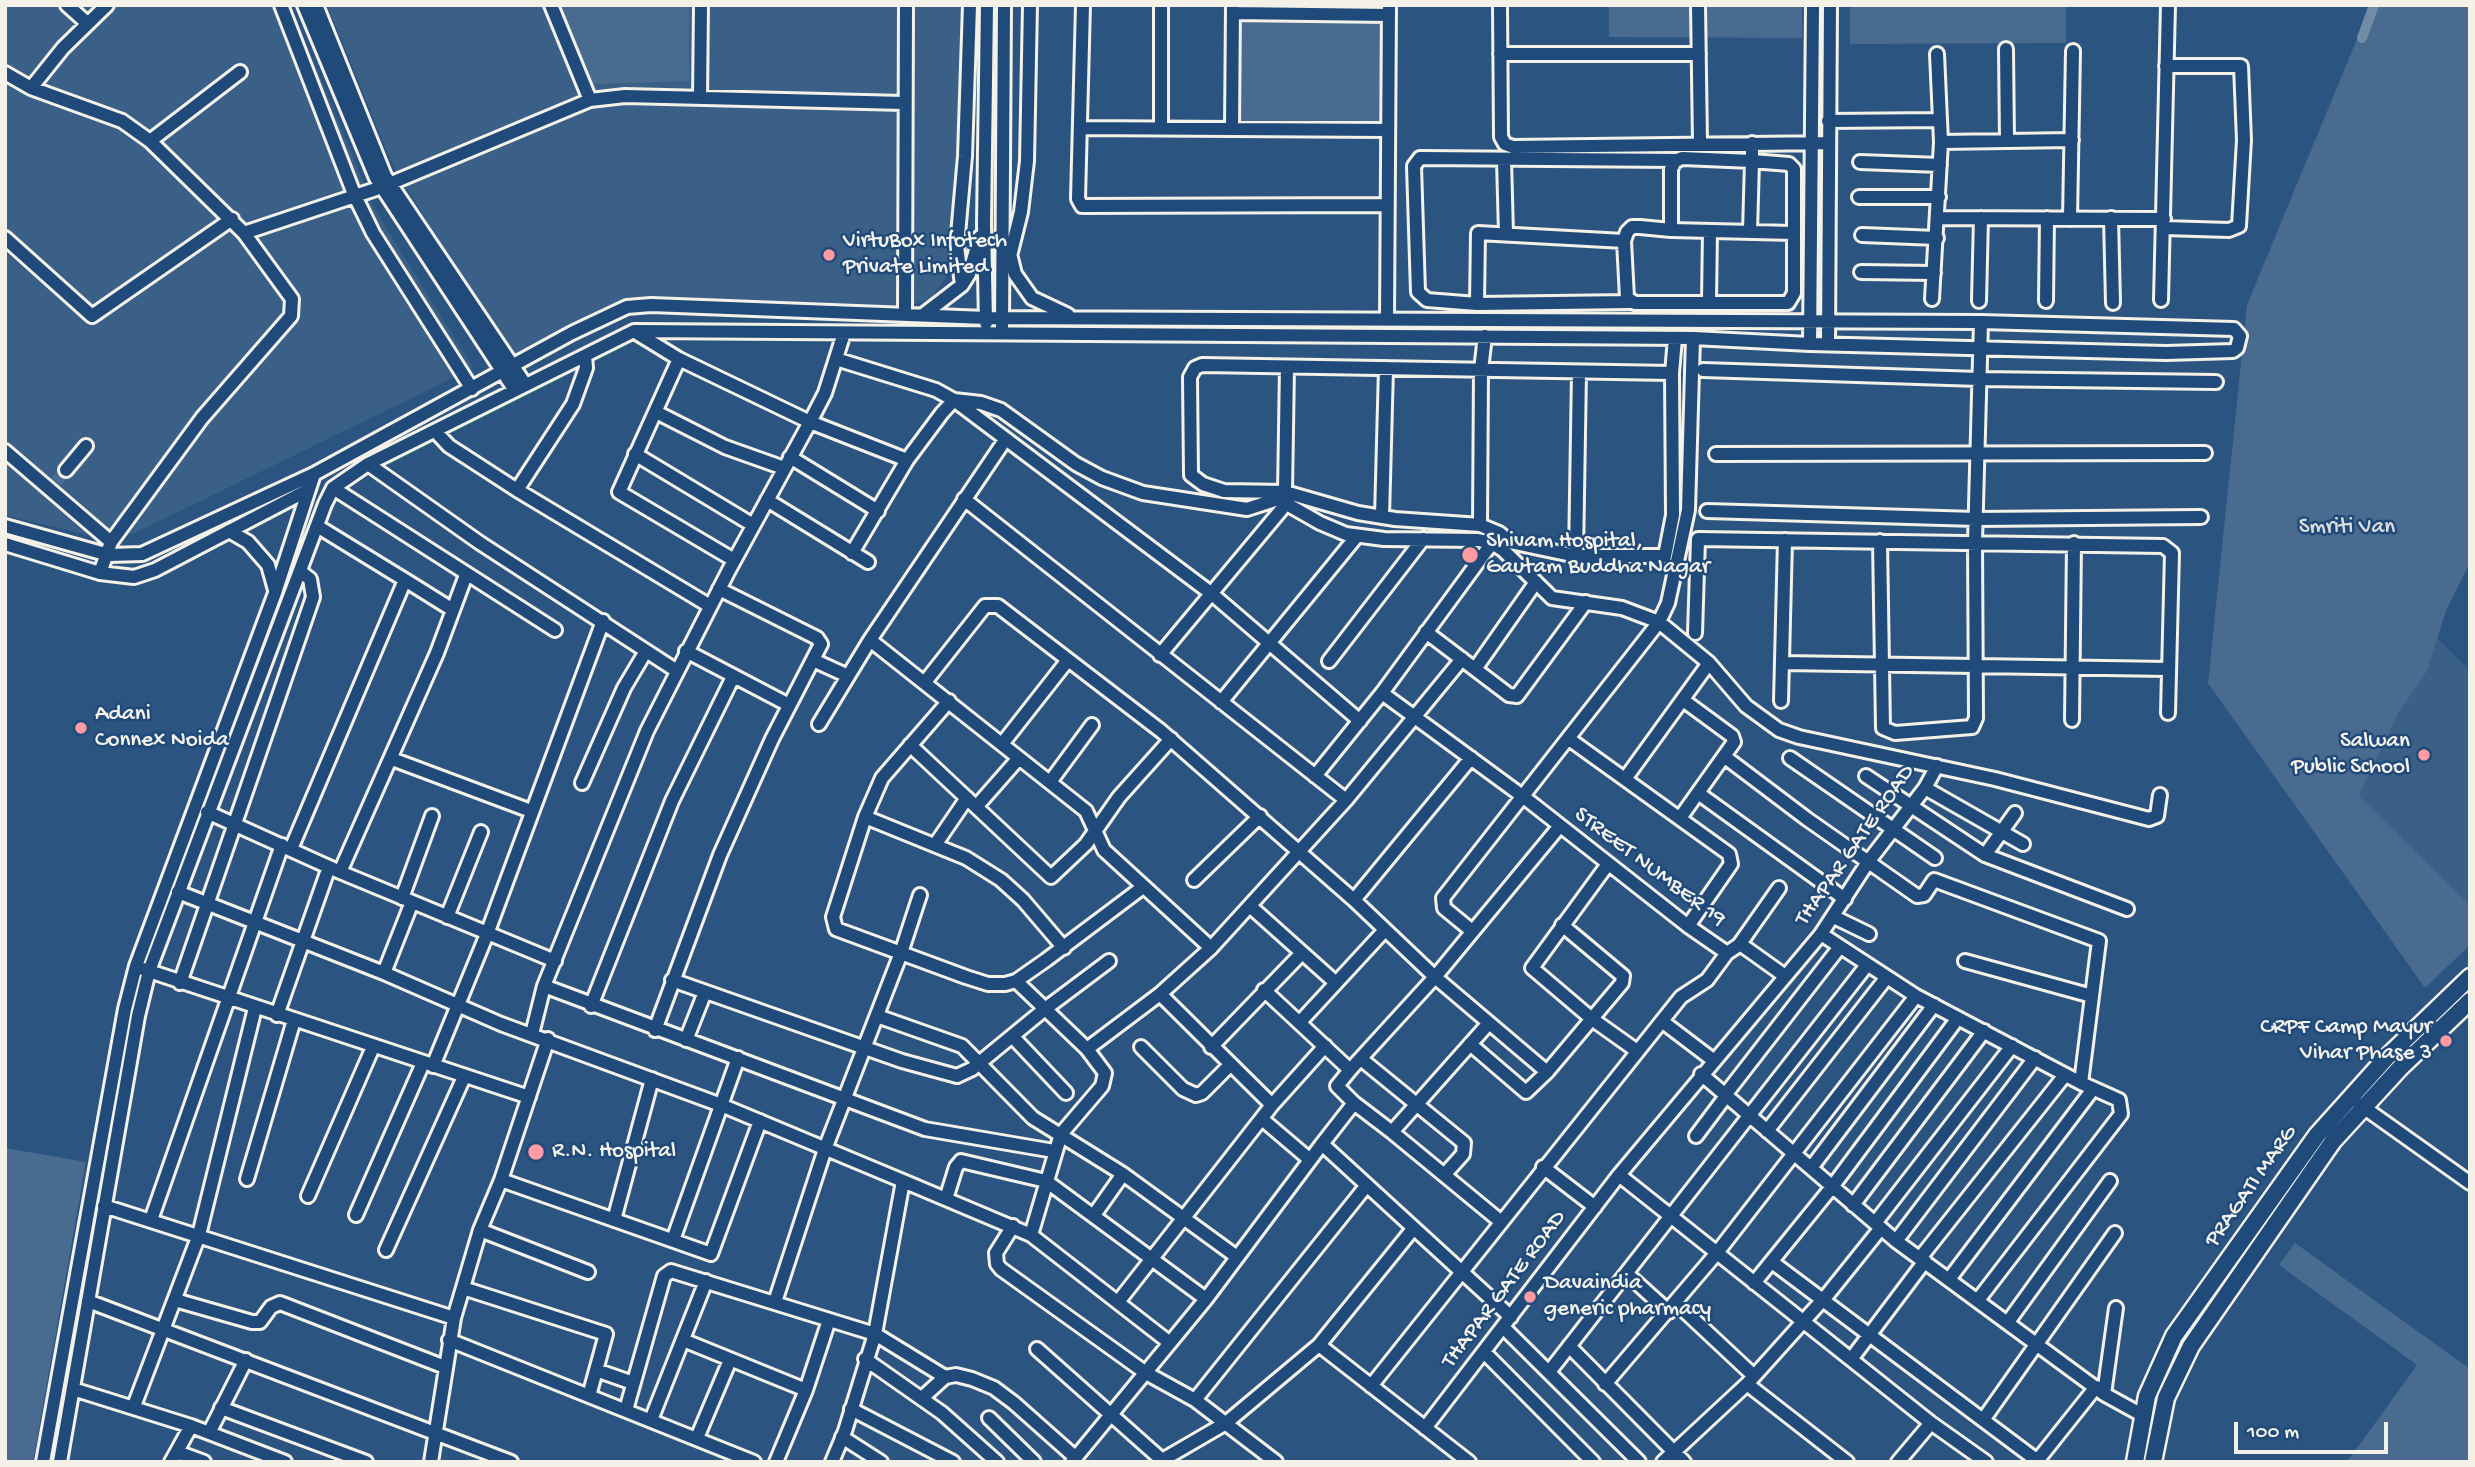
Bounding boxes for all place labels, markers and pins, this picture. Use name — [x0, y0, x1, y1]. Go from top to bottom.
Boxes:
place label: VirtuBox Infotech Private Limited — [843, 228, 1007, 282]
marker: VirtuBox Infotech Private Limited — [821, 247, 837, 263]
place label: Shivam Hospital, Gautam Buddha Nagar — [1486, 528, 1710, 582]
marker: Shivam Hospital, Gautam Buddha Nagar — [1460, 545, 1480, 565]
place label: Adani Connex Noida — [95, 701, 229, 755]
marker: Adani Connex Noida — [73, 720, 89, 736]
place label: Salwan Public School — [2291, 728, 2410, 782]
marker: Salwan Public School — [2416, 747, 2432, 763]
place label: CRPF Camp Mayur Vihar Phase 3 — [2260, 1014, 2432, 1068]
marker: CRPF Camp Mayur Vihar Phase 3 — [2438, 1033, 2454, 1049]
place label: R.N. Hospital — [552, 1138, 676, 1166]
marker: R.N. Hospital — [526, 1142, 546, 1162]
place label: Davaindia generic pharmacy — [1544, 1270, 1711, 1324]
marker: Davaindia generic pharmacy — [1522, 1289, 1538, 1305]

